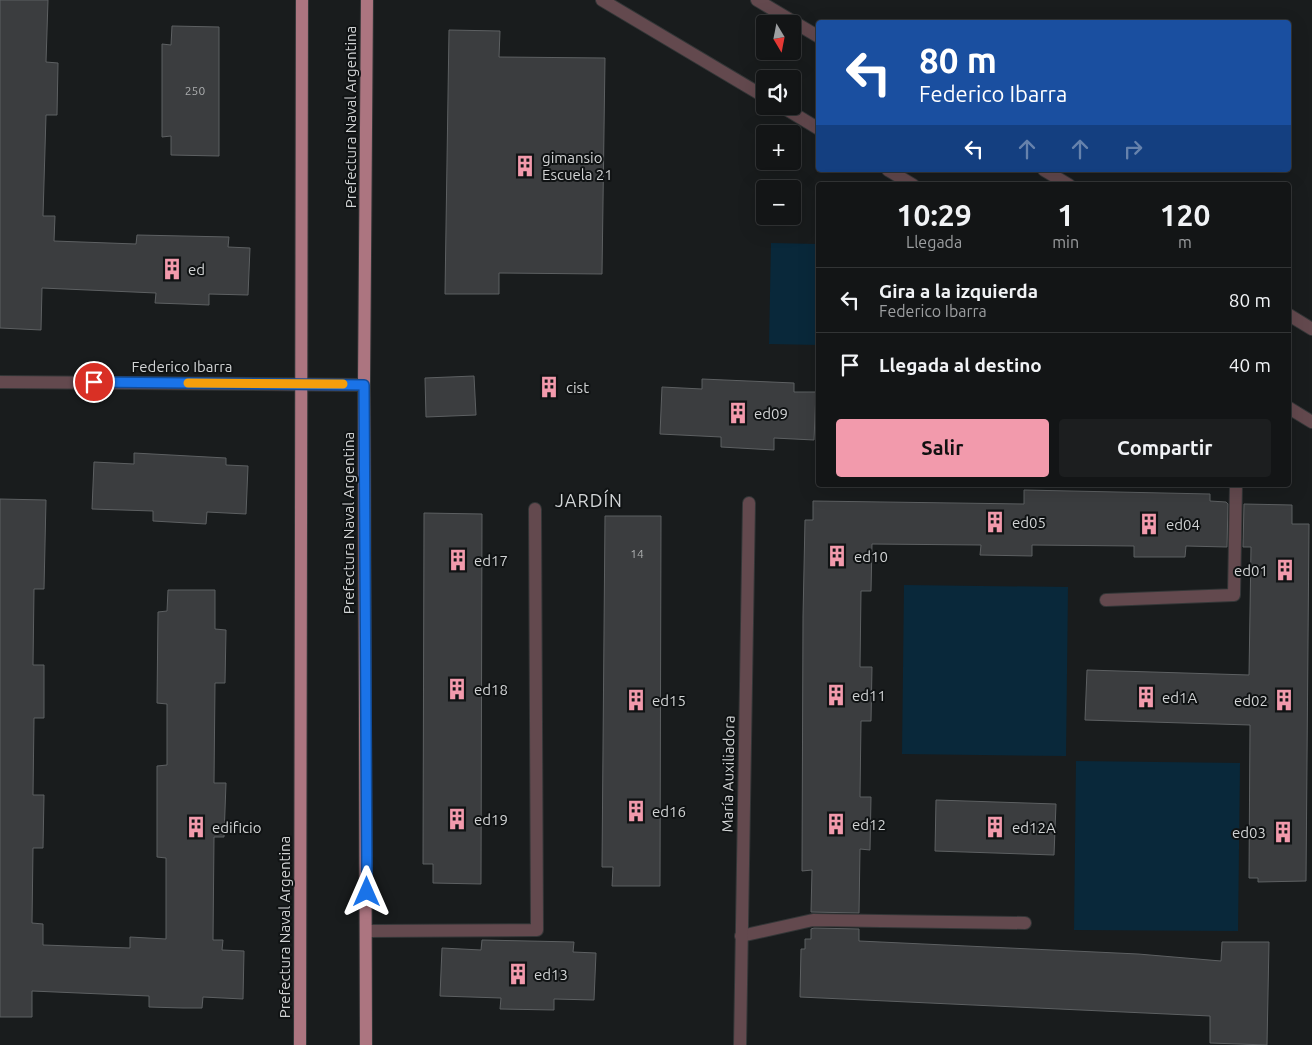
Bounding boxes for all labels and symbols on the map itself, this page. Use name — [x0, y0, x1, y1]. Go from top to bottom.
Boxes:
north arrow — [756, 15, 801, 60]
street label: Prefectura Naval Argentina — [342, 26, 359, 208]
house number: 250 — [185, 84, 205, 97]
place label: gimansio Escuela 21 — [542, 149, 613, 183]
building icon: gimansio Escuela 21 — [512, 153, 538, 179]
building icon: ed — [159, 256, 185, 282]
place label: ed — [188, 261, 205, 278]
street label: Federico Ibarra — [131, 358, 233, 375]
pin — [73, 361, 115, 403]
building icon: cist — [536, 374, 562, 400]
place label: cist — [566, 379, 589, 396]
building icon: ed09 — [725, 400, 751, 426]
place label: ed09 — [754, 405, 788, 422]
street label: Prefectura Naval Argentina — [340, 432, 357, 614]
district label: JARDÍN — [555, 489, 623, 510]
building icon: ed05 — [982, 509, 1008, 535]
building icon: ed04 — [1136, 511, 1162, 537]
place label: ed05 — [1012, 514, 1046, 531]
place label: ed04 — [1166, 516, 1200, 533]
building icon: ed10 — [824, 543, 850, 569]
building icon: ed17 — [445, 547, 471, 573]
house number: 14 — [630, 547, 644, 560]
place label: ed10 — [854, 548, 888, 565]
place label: ed17 — [474, 552, 508, 569]
building icon: ed01 — [1272, 557, 1298, 583]
place label: ed01 — [1234, 562, 1268, 579]
building icon: ed18 — [444, 676, 470, 702]
place label: ed18 — [474, 681, 508, 698]
building icon: ed11 — [823, 682, 849, 708]
building icon: ed1A — [1133, 684, 1159, 710]
building icon: ed15 — [623, 687, 649, 713]
place label: ed11 — [852, 687, 886, 704]
building icon: ed02 — [1271, 687, 1297, 713]
place label: ed1A — [1162, 689, 1198, 706]
place label: ed15 — [652, 692, 686, 709]
place label: ed02 — [1234, 692, 1268, 709]
street label: María Auxiliadora — [718, 715, 738, 833]
building icon: ed16 — [623, 798, 649, 824]
place label: ed16 — [652, 803, 686, 820]
building icon: ed19 — [444, 806, 470, 832]
place label: ed19 — [474, 811, 508, 828]
building icon: ed12 — [823, 811, 849, 837]
building icon: edificio — [183, 814, 209, 840]
building icon: ed12A — [982, 814, 1008, 840]
place label: ed12 — [852, 816, 886, 833]
place label: edificio — [212, 819, 261, 836]
place label: ed12A — [1012, 819, 1056, 836]
building icon: ed03 — [1270, 819, 1296, 845]
place label: ed03 — [1232, 824, 1266, 841]
street label: Prefectura Naval Argentina — [276, 836, 293, 1018]
position arrow — [340, 865, 392, 917]
building icon: ed13 — [505, 961, 531, 987]
place label: ed13 — [534, 966, 568, 983]

